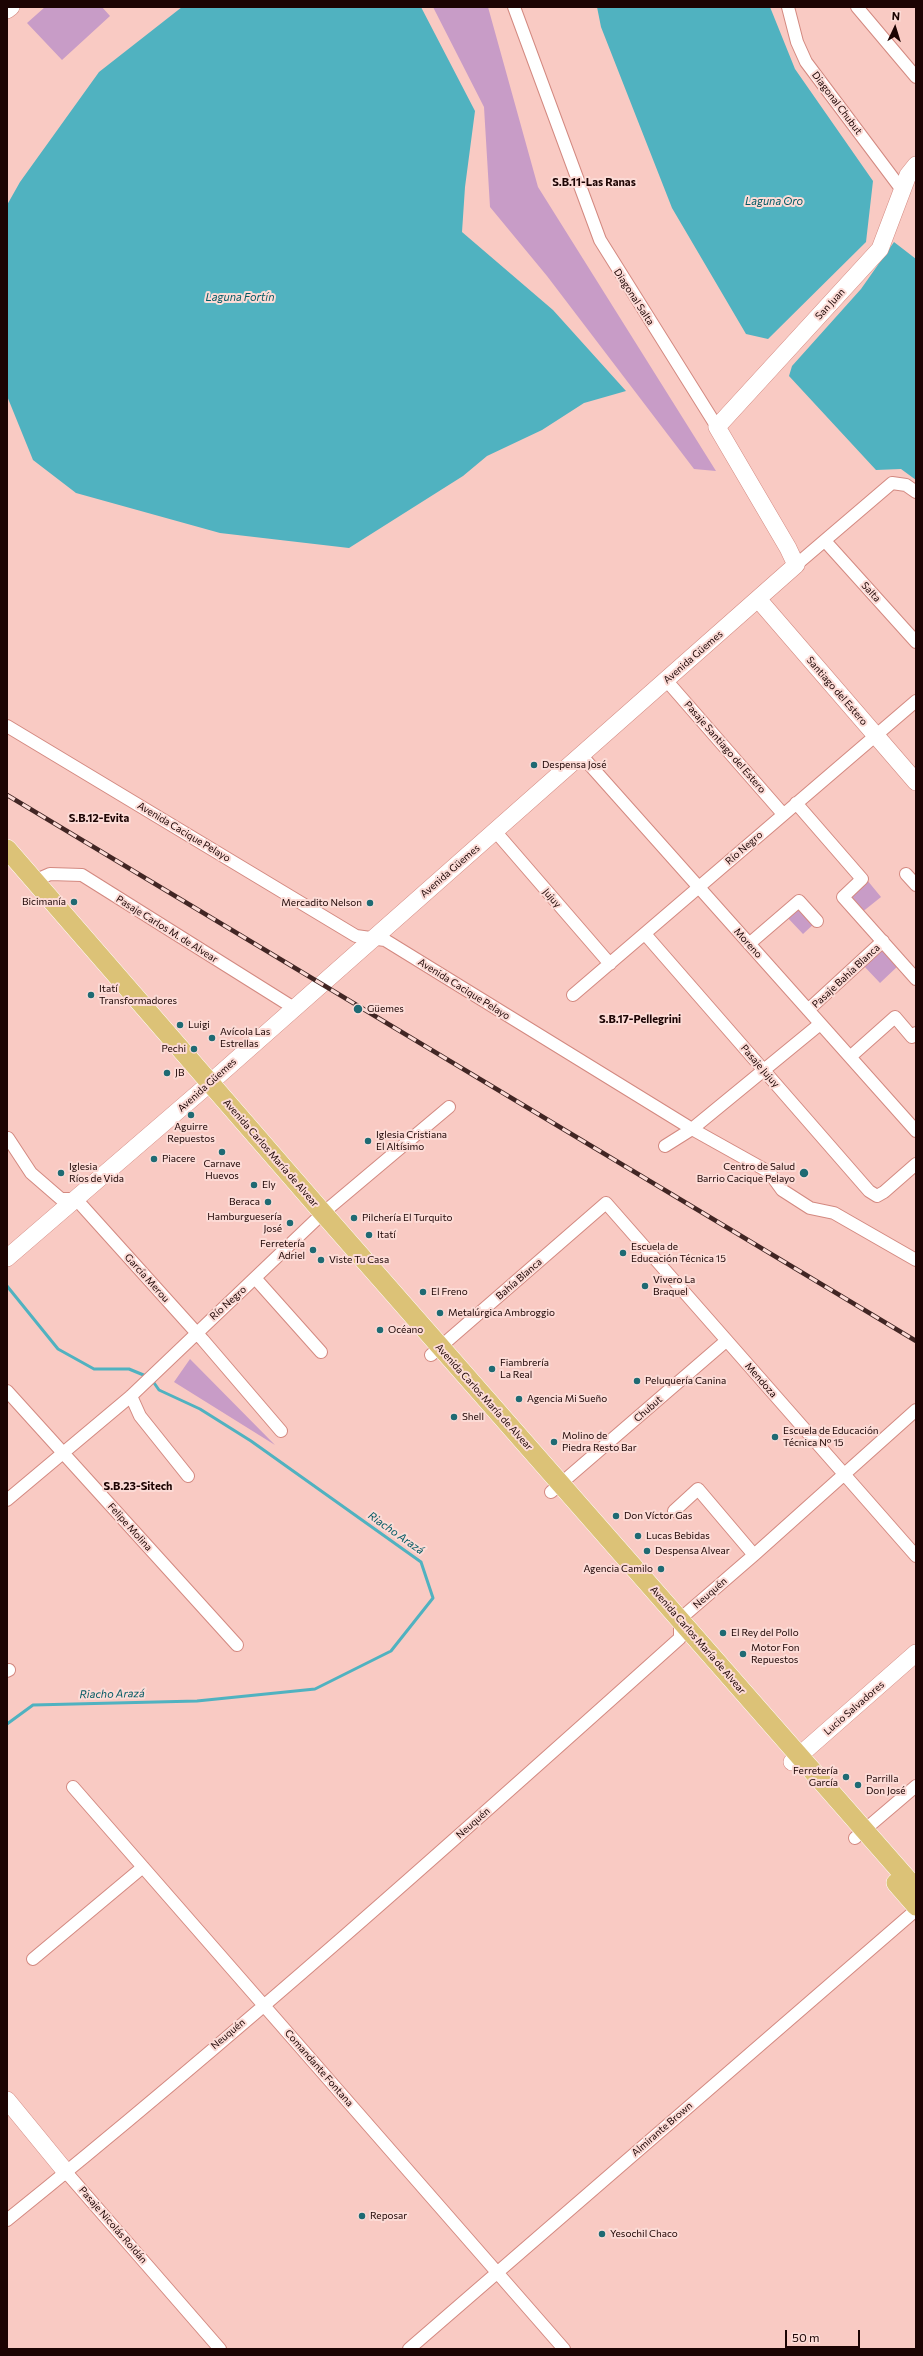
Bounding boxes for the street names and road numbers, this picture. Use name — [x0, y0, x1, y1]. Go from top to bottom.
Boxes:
street label: Diagonal Chubut — [809, 69, 865, 137]
street label: Diagonal Salta — [611, 267, 657, 327]
street label: San Juan — [813, 286, 847, 322]
street label: Salta — [859, 579, 883, 605]
street label: Avenida Güemes — [661, 628, 725, 686]
street label: Santiago del Estero — [804, 654, 870, 728]
street label: Pasaje Santiago del Estero — [682, 699, 768, 795]
street label: Avenida Cacique Pelayo — [135, 800, 233, 864]
street label: Río Negro — [723, 829, 765, 867]
street label: Avenida Güemes — [418, 842, 482, 900]
street label: Jujuy — [540, 886, 564, 910]
street label: Pasaje Carlos M. de Alvear — [114, 893, 220, 965]
street label: Moreno — [731, 925, 765, 961]
street label: Pasaje Bahía Blanca — [810, 942, 882, 1010]
street label: Avenida Cacique Pelayo — [416, 956, 512, 1022]
street label: Pasaje Jujuy — [738, 1042, 782, 1090]
street label: Avenida Güemes — [175, 1056, 239, 1114]
street label: Avenida Carlos María de Alvear — [221, 1097, 321, 1209]
street label: García Merou — [122, 1251, 172, 1305]
street label: Bahía Blanca — [493, 1256, 545, 1302]
street label: Río Negro — [207, 1283, 249, 1323]
street label: Avenida Carlos María de Alvear — [433, 1341, 535, 1453]
street label: Mendoza — [743, 1360, 779, 1400]
street label: Chubut — [631, 1393, 665, 1425]
street label: Felipe Molina — [105, 1500, 155, 1554]
street label: Neuquén — [691, 1575, 729, 1611]
street label: Avenida Carlos María de Alvear — [648, 1584, 748, 1696]
street label: Lucio Salvadores — [821, 1679, 887, 1737]
street label: Neuquén — [454, 1805, 492, 1841]
street label: Neuquén — [209, 2016, 247, 2052]
street label: Comandante Fontana — [282, 2027, 356, 2109]
street label: Almirante Brown — [629, 2099, 695, 2159]
street label: Pasaje Nicolás Roldán — [76, 2184, 150, 2266]

